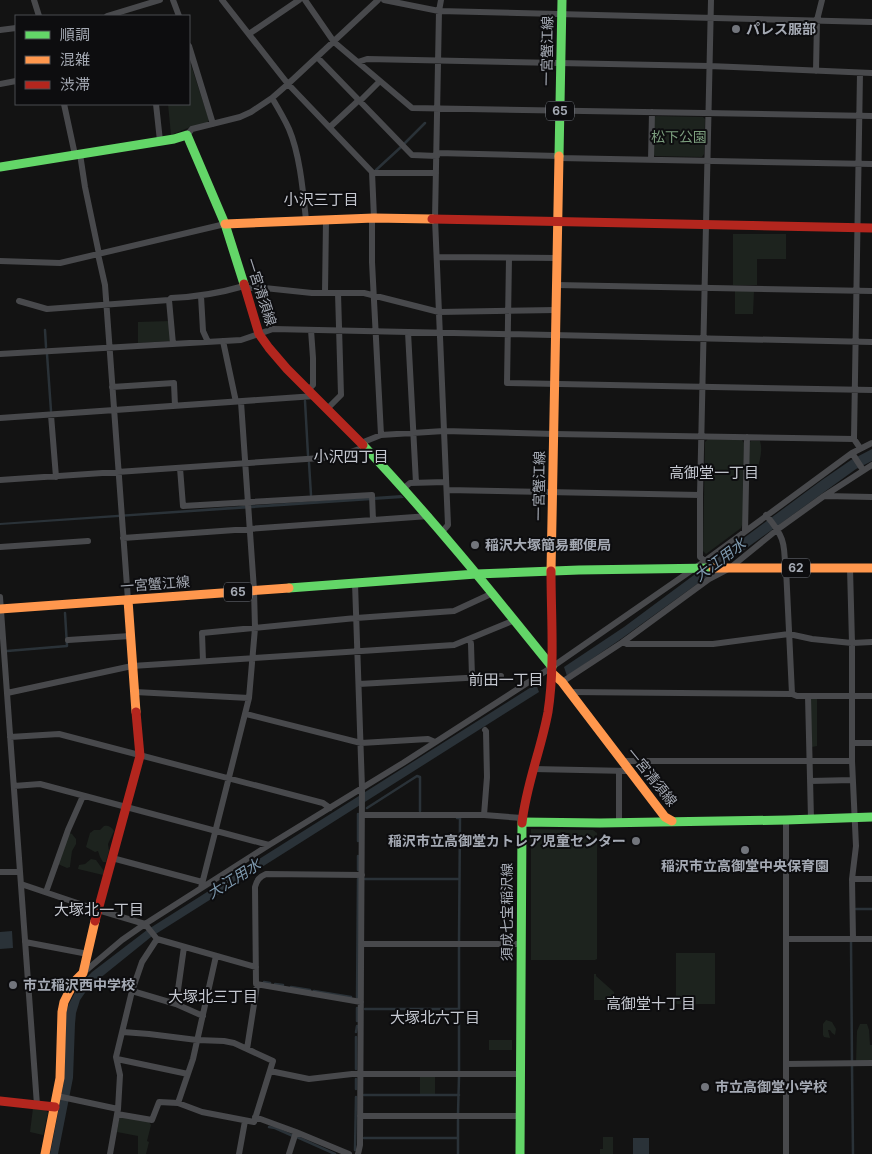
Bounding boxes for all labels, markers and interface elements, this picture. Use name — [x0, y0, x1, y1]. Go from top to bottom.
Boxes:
legend — [15, 15, 190, 105]
street label: 一宮蟹江線 — [537, 16, 556, 86]
place label: パレス服部 — [746, 20, 816, 37]
marker: パレス服部 — [730, 23, 742, 35]
text: 順調 — [60, 25, 90, 44]
text: 混雑 — [60, 50, 90, 69]
text: 渋滞 — [60, 75, 90, 94]
road number: 65 — [546, 102, 574, 120]
park label: 松下公園 — [651, 128, 707, 145]
district label: 小沢三丁目 — [283, 190, 359, 209]
street label: 一宮清須線 — [243, 256, 280, 328]
district label: 小沢四丁目 — [313, 447, 389, 466]
street label: 一宮蟹江線 — [529, 451, 548, 521]
district label: 高御堂一丁目 — [669, 463, 759, 482]
water label: 大江用水 — [690, 533, 751, 585]
place label: 稲沢大塚簡易郵便局 — [485, 536, 611, 553]
marker: 稲沢大塚簡易郵便局 — [469, 539, 481, 551]
road number: 62 — [782, 558, 810, 578]
street label: 一宮蟹江線 — [119, 573, 190, 594]
road number: 65 — [224, 582, 252, 602]
district label: 前田一丁目 — [468, 670, 544, 689]
street label: 一宮清須線 — [624, 744, 681, 809]
place label: 稲沢市立高御堂カトレア児童センター — [388, 832, 626, 849]
marker: 稲沢市立高御堂カトレア児童センター — [630, 835, 642, 847]
marker: 稲沢市立高御堂中央保育園 — [739, 844, 751, 856]
water label: 大江用水 — [203, 854, 266, 903]
place label: 稲沢市立高御堂中央保育園 — [661, 857, 829, 874]
street label: 須成七宝稲沢線 — [498, 863, 515, 961]
district label: 大塚北一丁目 — [54, 900, 144, 919]
place label: 市立稲沢西中学校 — [23, 976, 135, 993]
marker: 市立稲沢西中学校 — [7, 979, 19, 991]
district label: 大塚北三丁目 — [168, 987, 258, 1006]
district label: 高御堂十丁目 — [606, 994, 696, 1013]
district label: 大塚北六丁目 — [390, 1008, 480, 1027]
place label: 市立高御堂小学校 — [715, 1078, 827, 1095]
marker: 市立高御堂小学校 — [699, 1081, 711, 1093]

